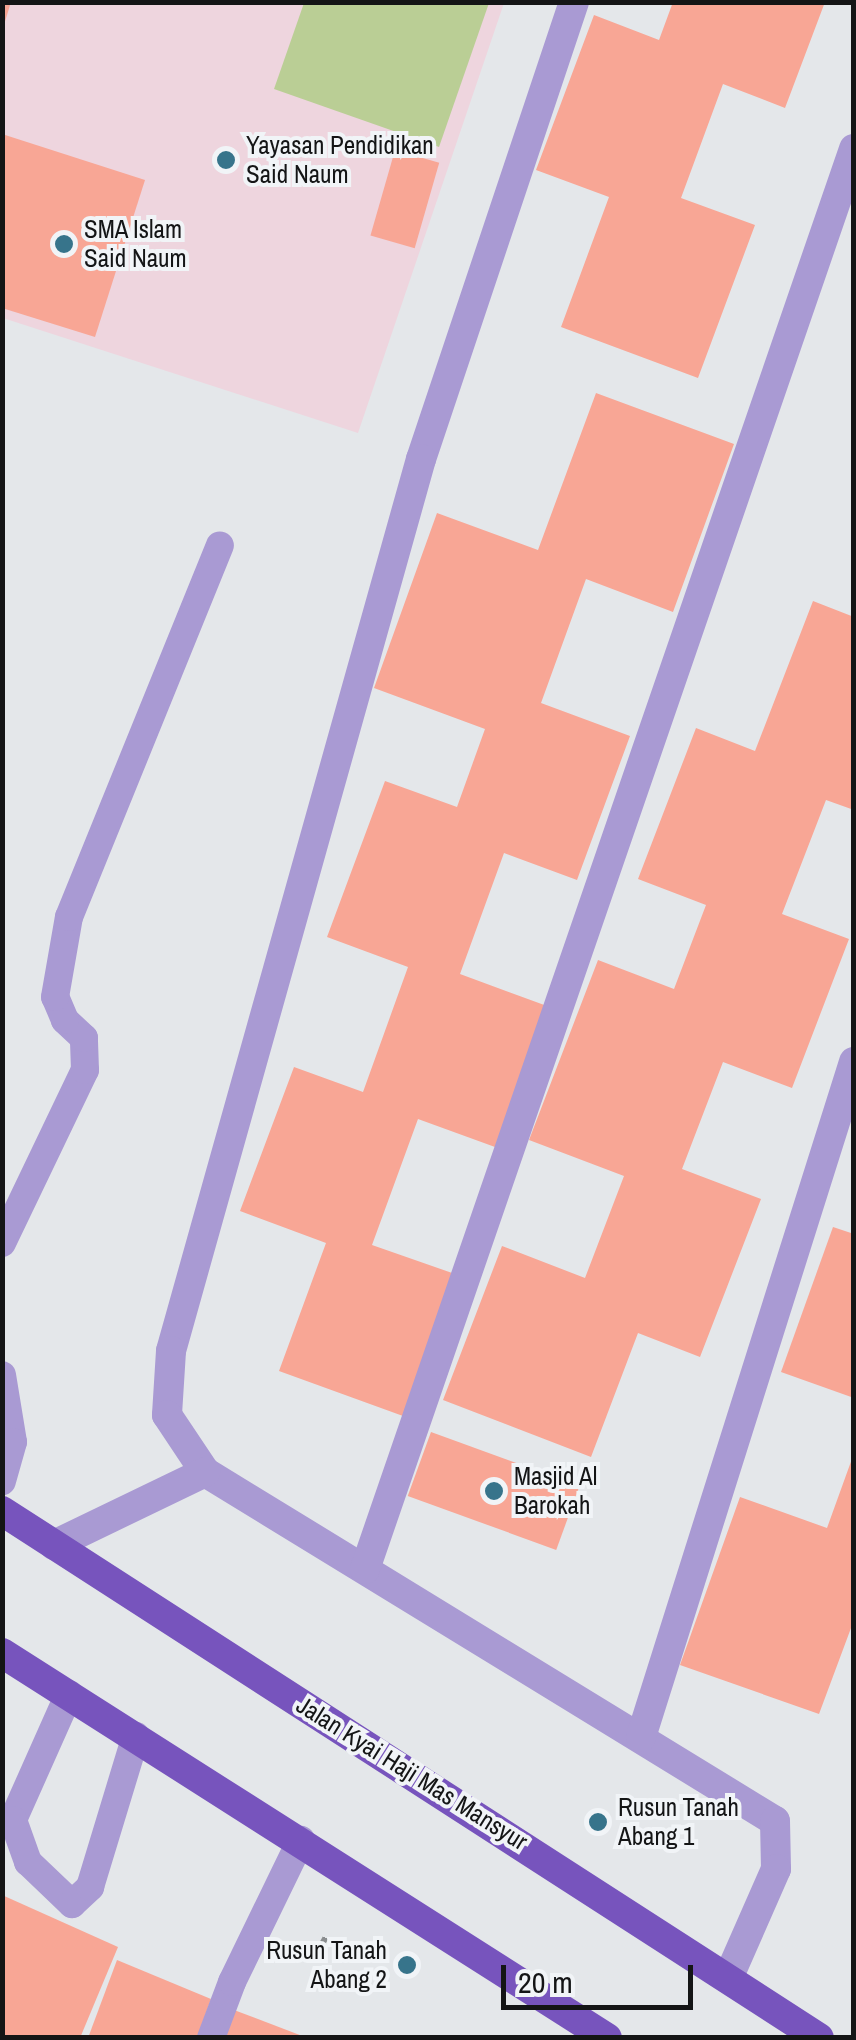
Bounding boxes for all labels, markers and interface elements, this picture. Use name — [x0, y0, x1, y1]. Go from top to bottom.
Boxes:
place label: Yayasan Pendidikan Said Naum — [246, 131, 434, 190]
marker: Yayasan Pendidikan Said Naum — [215, 149, 237, 171]
place label: SMA Islam Said Naum — [84, 215, 187, 274]
marker: SMA Islam Said Naum — [53, 233, 75, 255]
place label: Masjid Al Barokah — [514, 1462, 598, 1521]
marker: Masjid Al Barokah — [483, 1480, 505, 1502]
street label: Jalan Kyai Haji Mas Mansyur — [291, 1690, 533, 1856]
place label: Rusun Tanah Abang 1 — [618, 1793, 739, 1852]
marker: Rusun Tanah Abang 1 — [587, 1811, 609, 1833]
place label: Rusun Tanah Abang 2 — [266, 1936, 387, 1995]
scale bar — [506, 1945, 698, 2007]
marker: Rusun Tanah Abang 2 — [396, 1954, 418, 1976]
text: 20 m — [518, 1962, 573, 2002]

